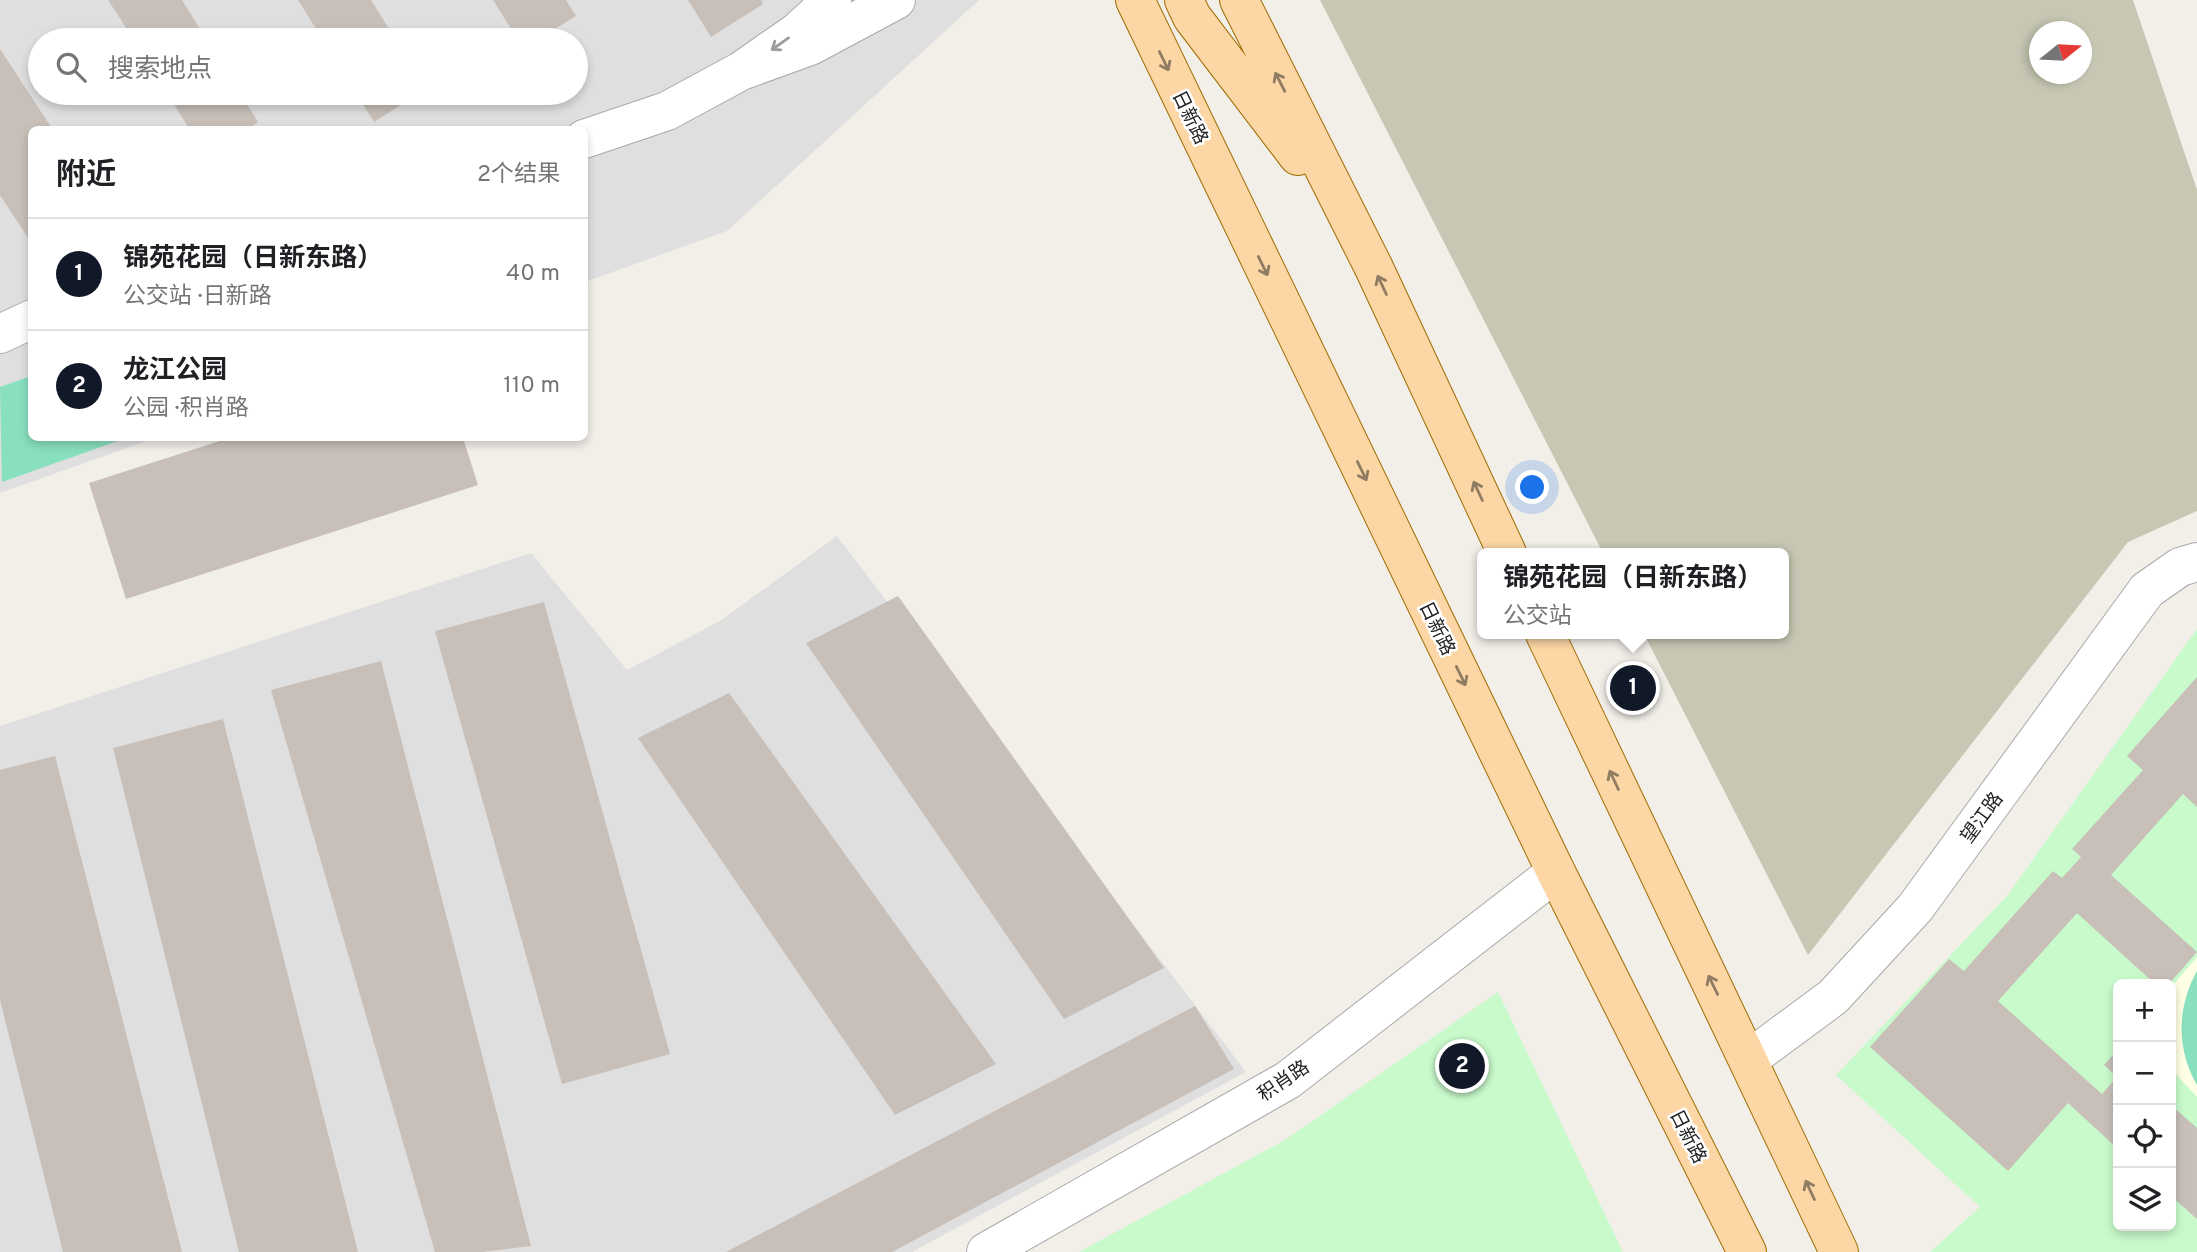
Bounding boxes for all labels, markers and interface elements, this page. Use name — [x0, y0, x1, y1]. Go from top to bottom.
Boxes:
north arrow — [2029, 21, 2092, 84]
search box — [28, 28, 588, 105]
one-way arrow — [771, 37, 790, 51]
icon: search — [52, 48, 90, 86]
one-way arrow — [1158, 50, 1172, 71]
text: 搜索地点 — [108, 54, 212, 87]
one-way arrow — [1273, 72, 1287, 93]
street label: 日新路 — [1166, 87, 1212, 149]
text: 附近 — [56, 158, 116, 195]
text: 2个结果 — [477, 161, 560, 190]
text: 锦苑花园（日新东路） — [123, 243, 383, 276]
one-way arrow — [1257, 255, 1271, 276]
text: 1 — [74, 260, 84, 289]
text: 40 m — [506, 260, 560, 289]
one-way arrow — [1375, 275, 1388, 297]
text: 公交站 · 日新路 — [123, 283, 272, 312]
text: 龙江公园 — [123, 355, 227, 388]
text: 2 — [72, 372, 86, 401]
text: 110 m — [503, 372, 560, 401]
text: 公园 · 积肖路 — [123, 395, 249, 424]
one-way arrow — [1356, 460, 1369, 481]
your location — [1515, 470, 1549, 504]
one-way arrow — [1471, 481, 1484, 502]
popup — [1477, 548, 1789, 639]
text: 锦苑花园（日新东路） — [1503, 563, 1763, 596]
street label: 日新路 — [1413, 598, 1459, 660]
text: 公交站 — [1503, 603, 1572, 632]
pin: 1 — [1610, 662, 1656, 714]
one-way arrow — [1455, 665, 1468, 686]
one-way arrow — [1606, 770, 1620, 791]
street label: 望江路 — [1956, 788, 2009, 848]
one-way arrow — [1705, 975, 1719, 996]
map controls — [2113, 979, 2176, 1231]
button: + — [2113, 979, 2176, 1042]
pin: 2 — [1439, 1040, 1485, 1092]
button: − — [2113, 1042, 2176, 1105]
street label: 积肖路 — [1254, 1056, 1314, 1108]
button: locate — [2113, 1105, 2176, 1168]
street label: 日新路 — [1664, 1106, 1711, 1168]
button: layers — [2113, 1168, 2176, 1231]
one-way arrow — [1803, 1180, 1816, 1201]

